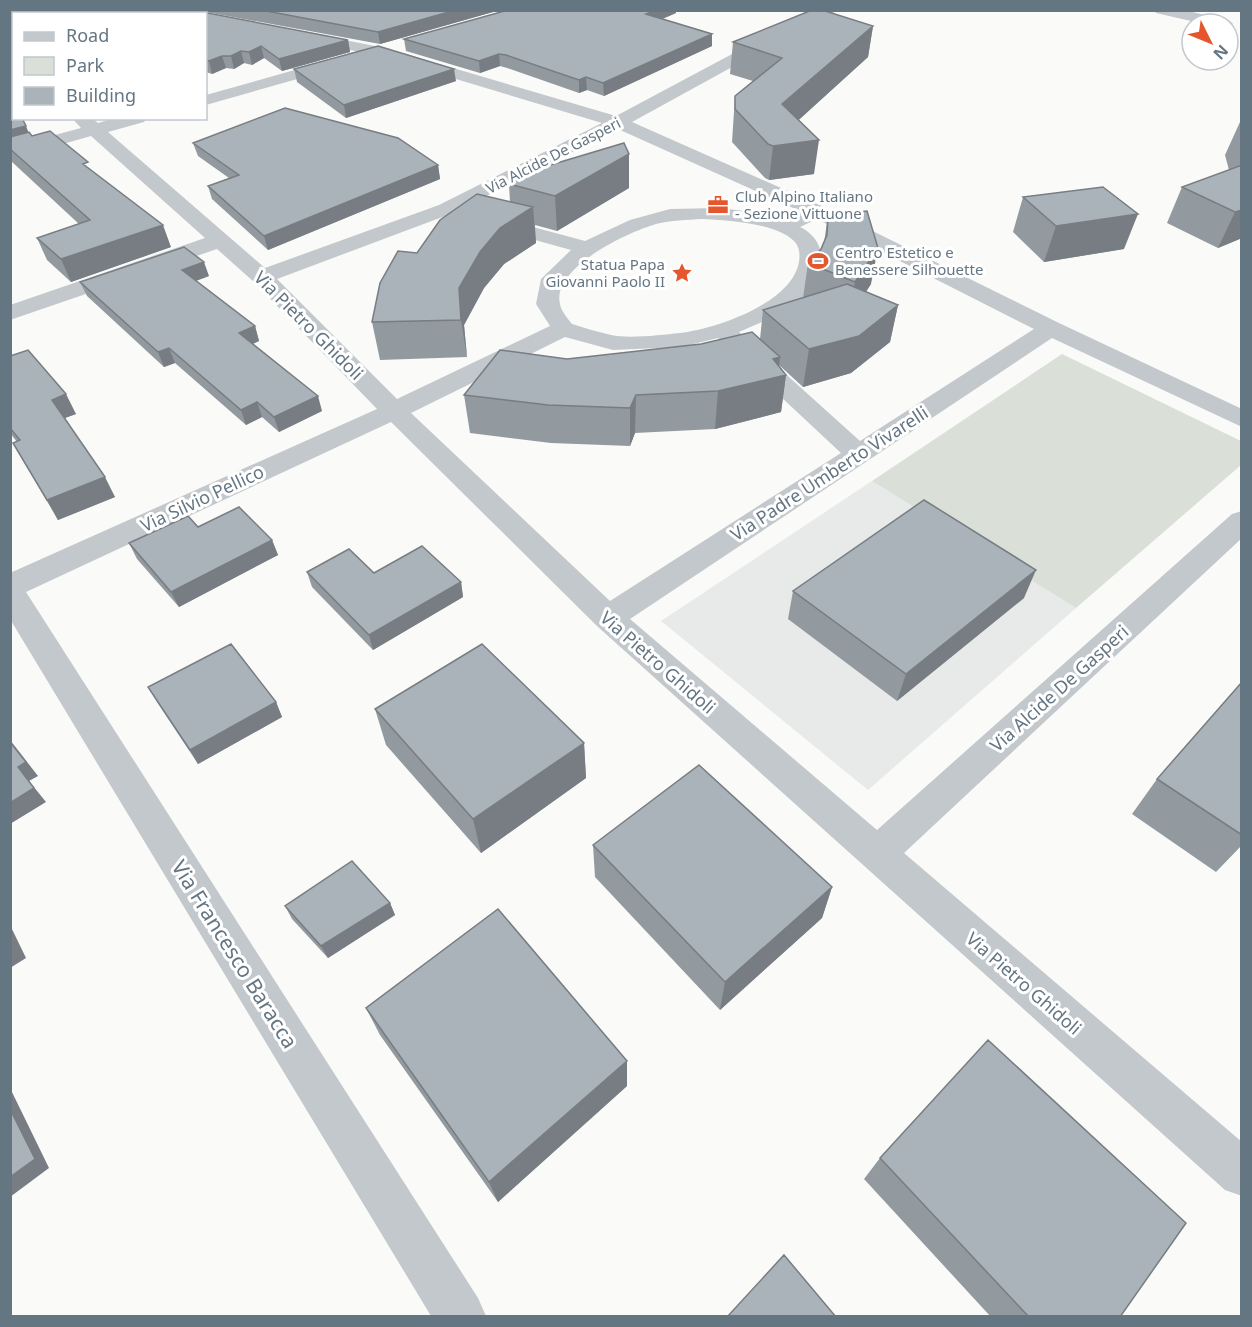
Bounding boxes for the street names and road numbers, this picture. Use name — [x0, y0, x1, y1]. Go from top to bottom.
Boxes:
street label: Via Alcide De Gasperi — [482, 112, 624, 198]
street label: Via Pietro Ghidoli — [249, 265, 369, 385]
street label: Via Padre Umberto Vivarelli — [726, 400, 932, 546]
street label: Via Silvio Pellico — [137, 459, 267, 537]
street label: Via Pietro Ghidoli — [595, 605, 721, 719]
street label: Via Alcide De Gasperi — [985, 619, 1133, 757]
street label: Via Francesco Baracca — [166, 855, 304, 1053]
street label: Via Pietro Ghidoli — [961, 926, 1087, 1040]

